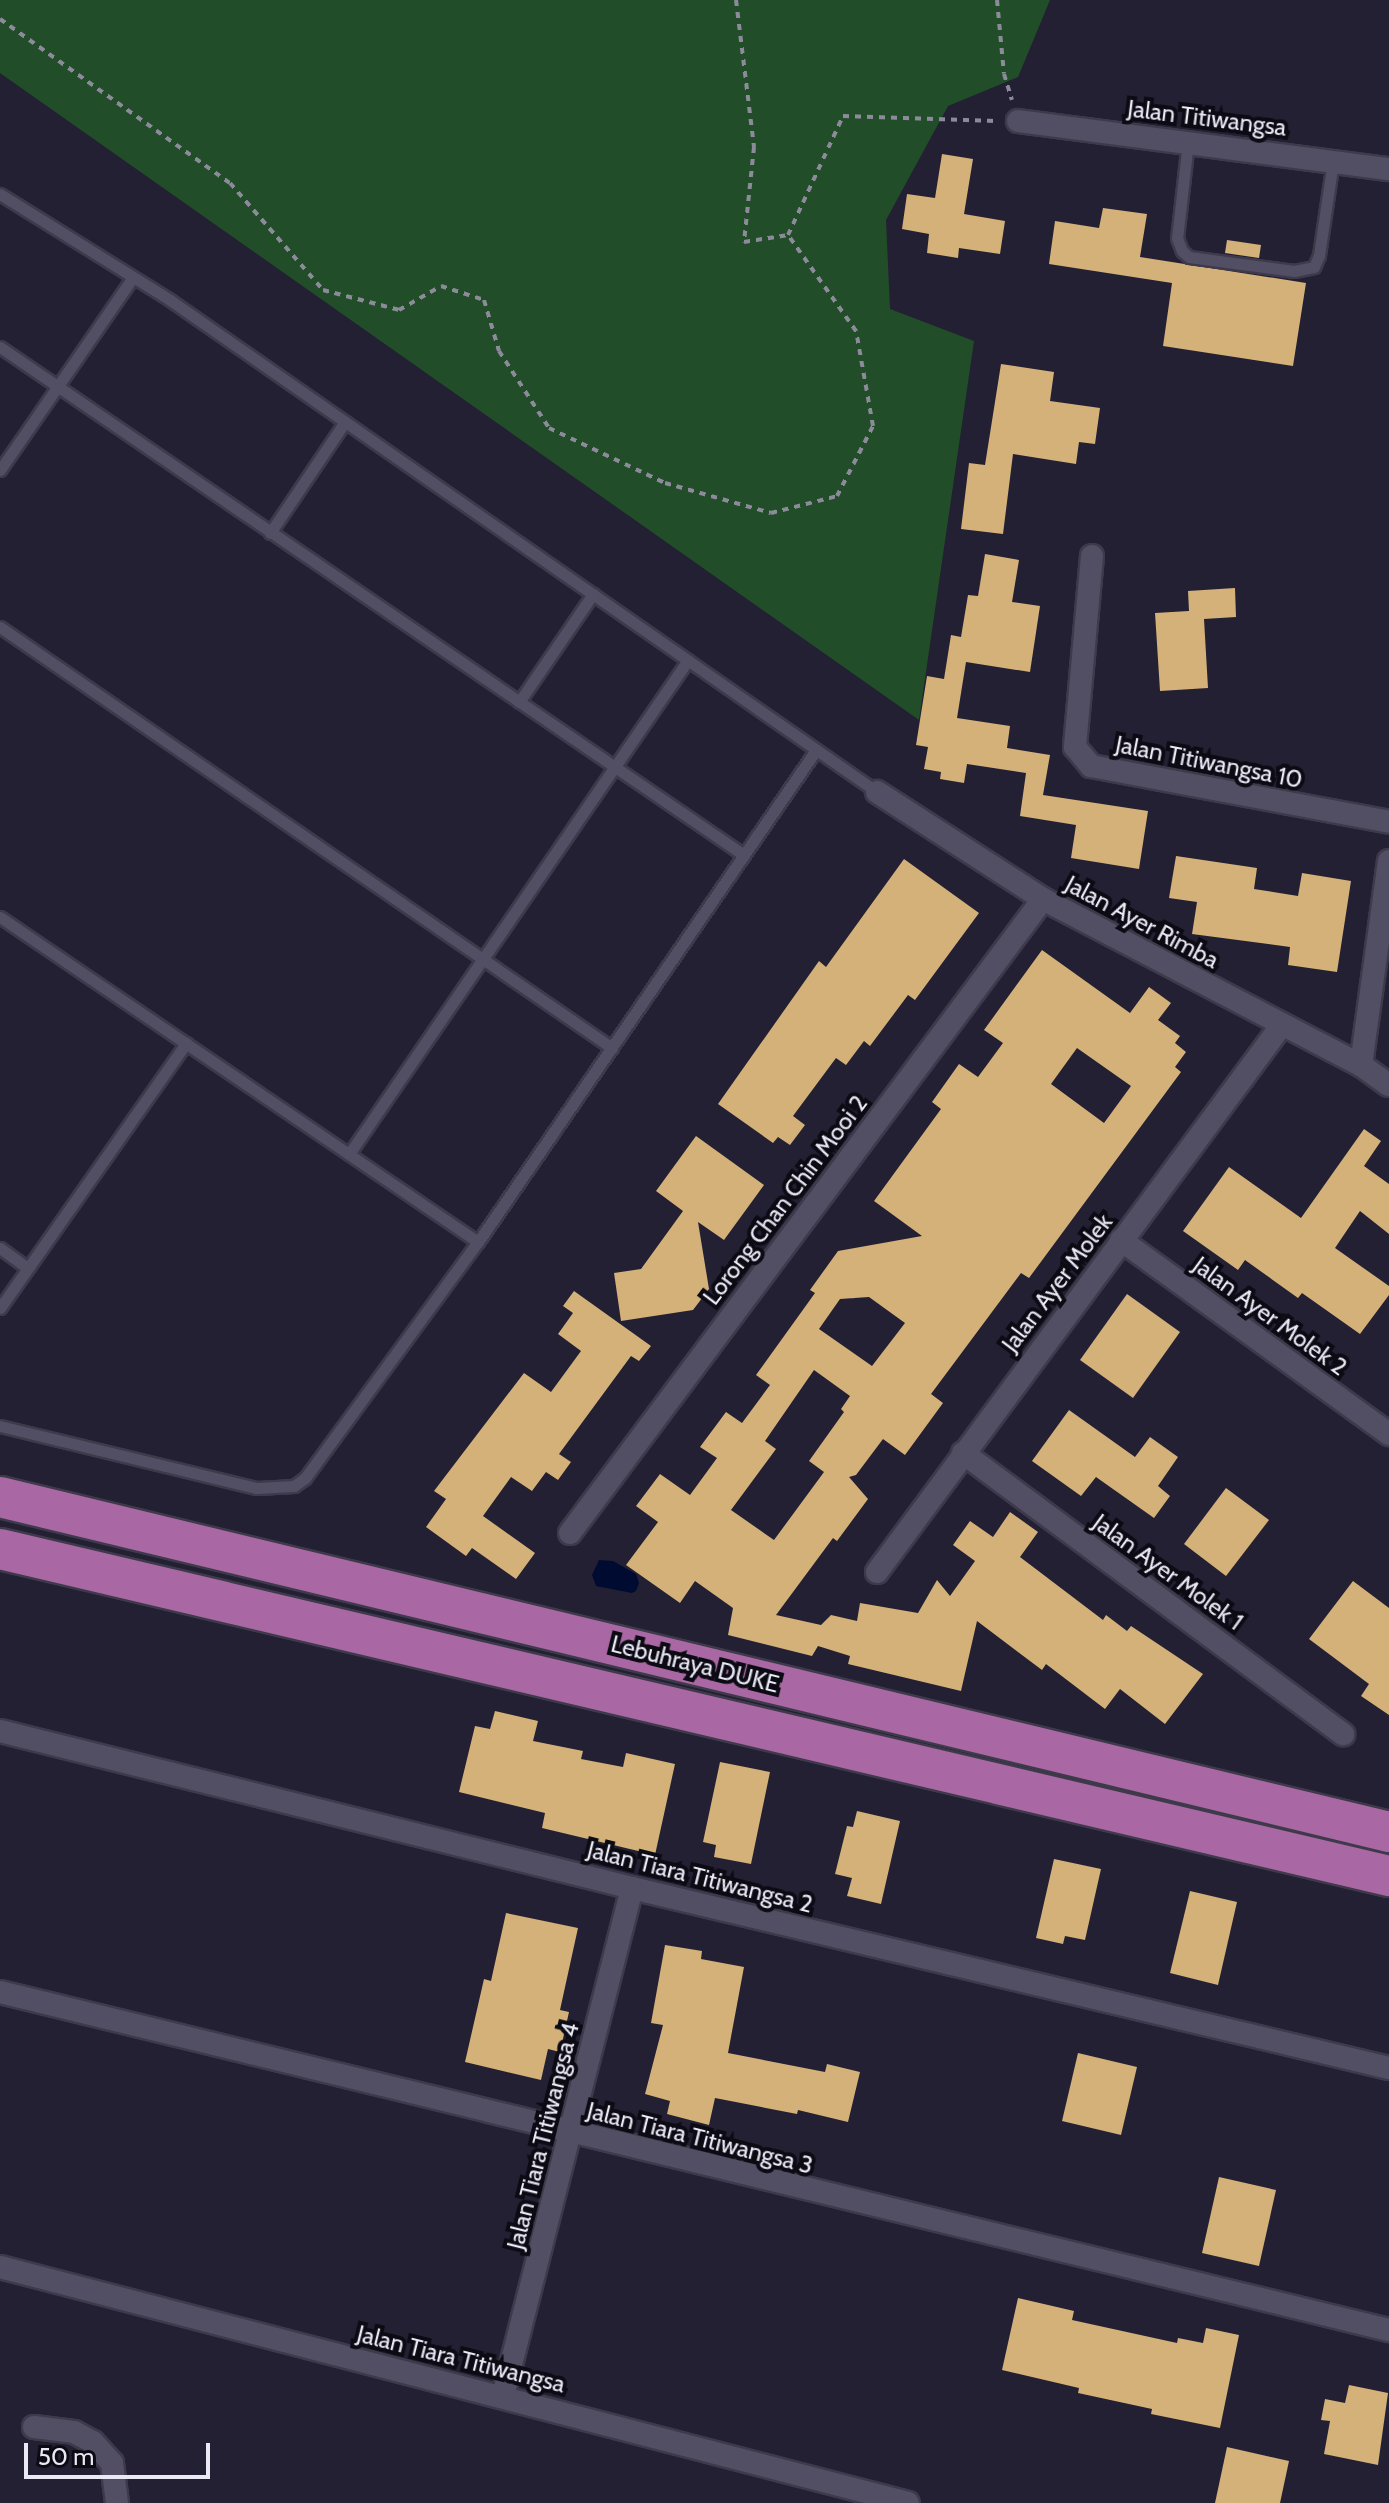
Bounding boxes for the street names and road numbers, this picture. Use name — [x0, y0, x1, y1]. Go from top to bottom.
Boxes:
street label: Jalan Titiwangsa — [1126, 94, 1288, 142]
street label: Jalan Titiwangsa 10 — [1113, 730, 1305, 794]
street label: Jalan Ayer Rimba — [1060, 869, 1224, 975]
street label: Lorong Chan Chin Mooi 2 — [697, 1090, 873, 1310]
street label: Jalan Ayer Molek — [996, 1208, 1118, 1358]
street label: Jalan Ayer Molek 2 — [1187, 1250, 1353, 1382]
street label: Jalan Ayer Molek 1 — [1087, 1508, 1249, 1636]
street label: Lebuhraya DUKE — [608, 1629, 782, 1699]
street label: Jalan Tiara Titiwangsa 2 — [584, 1835, 816, 1919]
street label: Jalan Tiara Titiwangsa 4 — [501, 2020, 585, 2252]
street label: Jalan Tiara Titiwangsa 3 — [584, 2096, 816, 2180]
street label: Jalan Tiara Titiwangsa — [354, 2319, 568, 2399]

